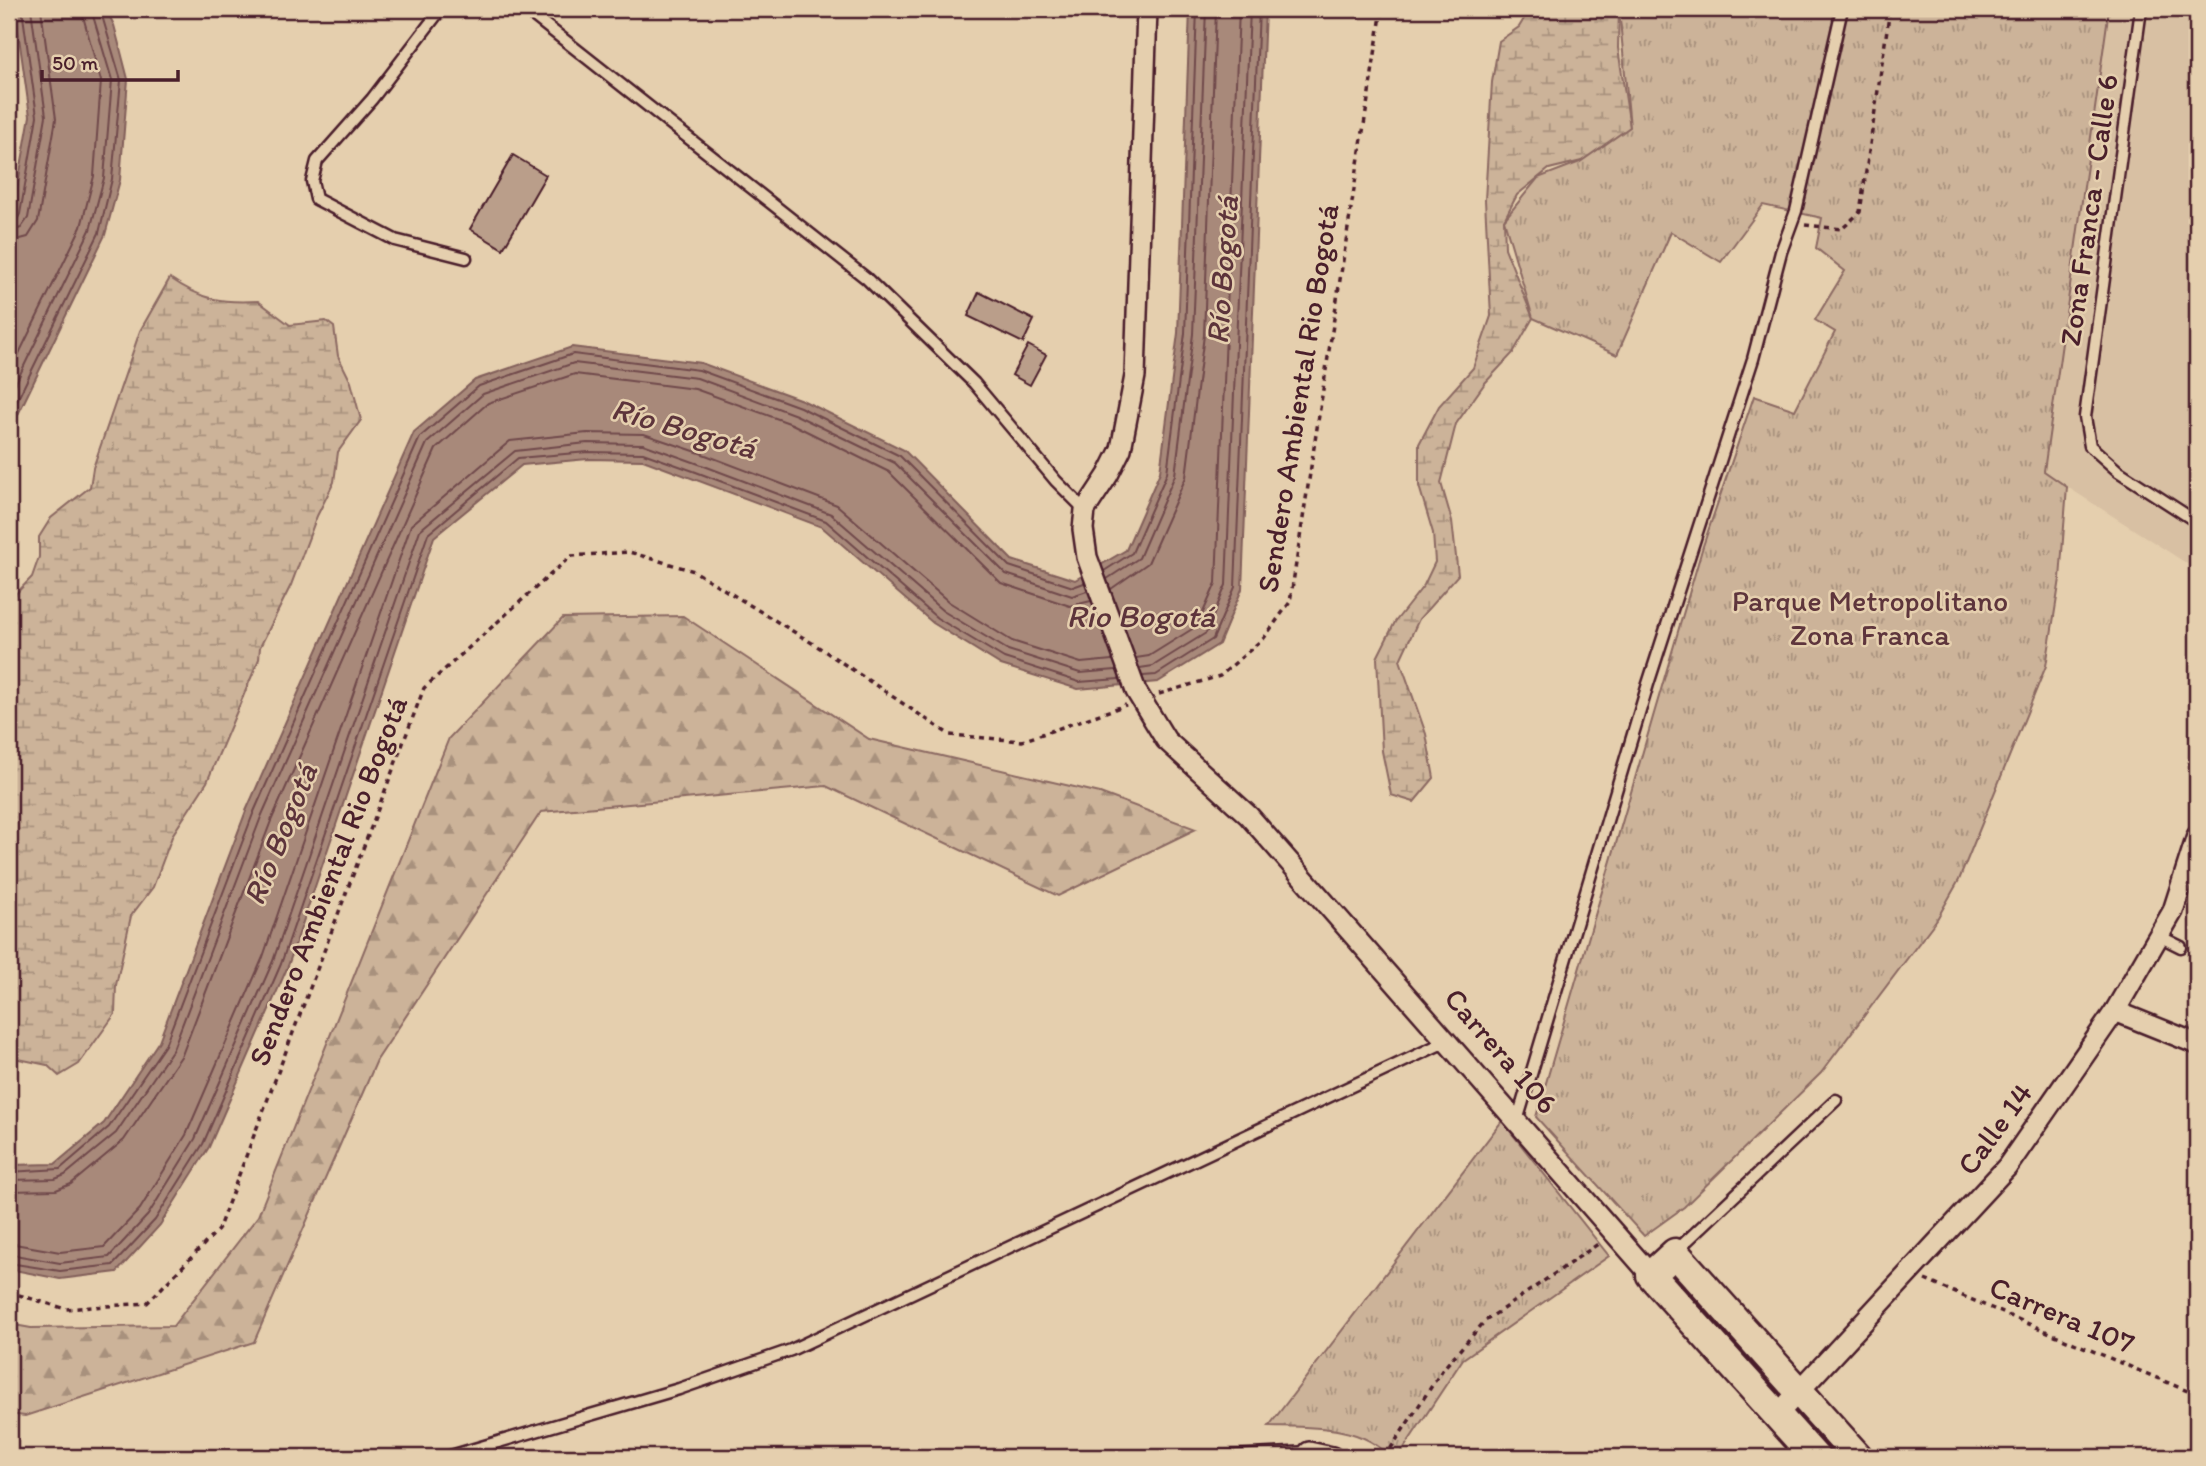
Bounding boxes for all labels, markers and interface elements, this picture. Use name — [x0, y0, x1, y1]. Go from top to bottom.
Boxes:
scale bar — [42, 38, 178, 82]
text: 50 m — [52, 50, 99, 75]
street label: Zona Franca - Calle 6 — [2051, 72, 2126, 348]
water label: Río Bogotá — [1198, 194, 1246, 346]
street label: Sendero Ambiental Rio Bogotá — [1248, 201, 1347, 595]
water label: Río Bogotá — [607, 389, 761, 467]
park label: Parque Metropolitano Zona Franca — [1732, 582, 2008, 653]
water label: Rio Bogotá — [1067, 597, 1216, 635]
street label: Sendero Ambiental Rio Bogotá — [240, 690, 415, 1071]
water label: Río Bogotá — [234, 758, 326, 910]
street label: Carrera 106 — [1437, 980, 1566, 1121]
street label: Calle 14 — [1949, 1075, 2040, 1182]
street label: Carrera 107 — [1984, 1267, 2140, 1362]

